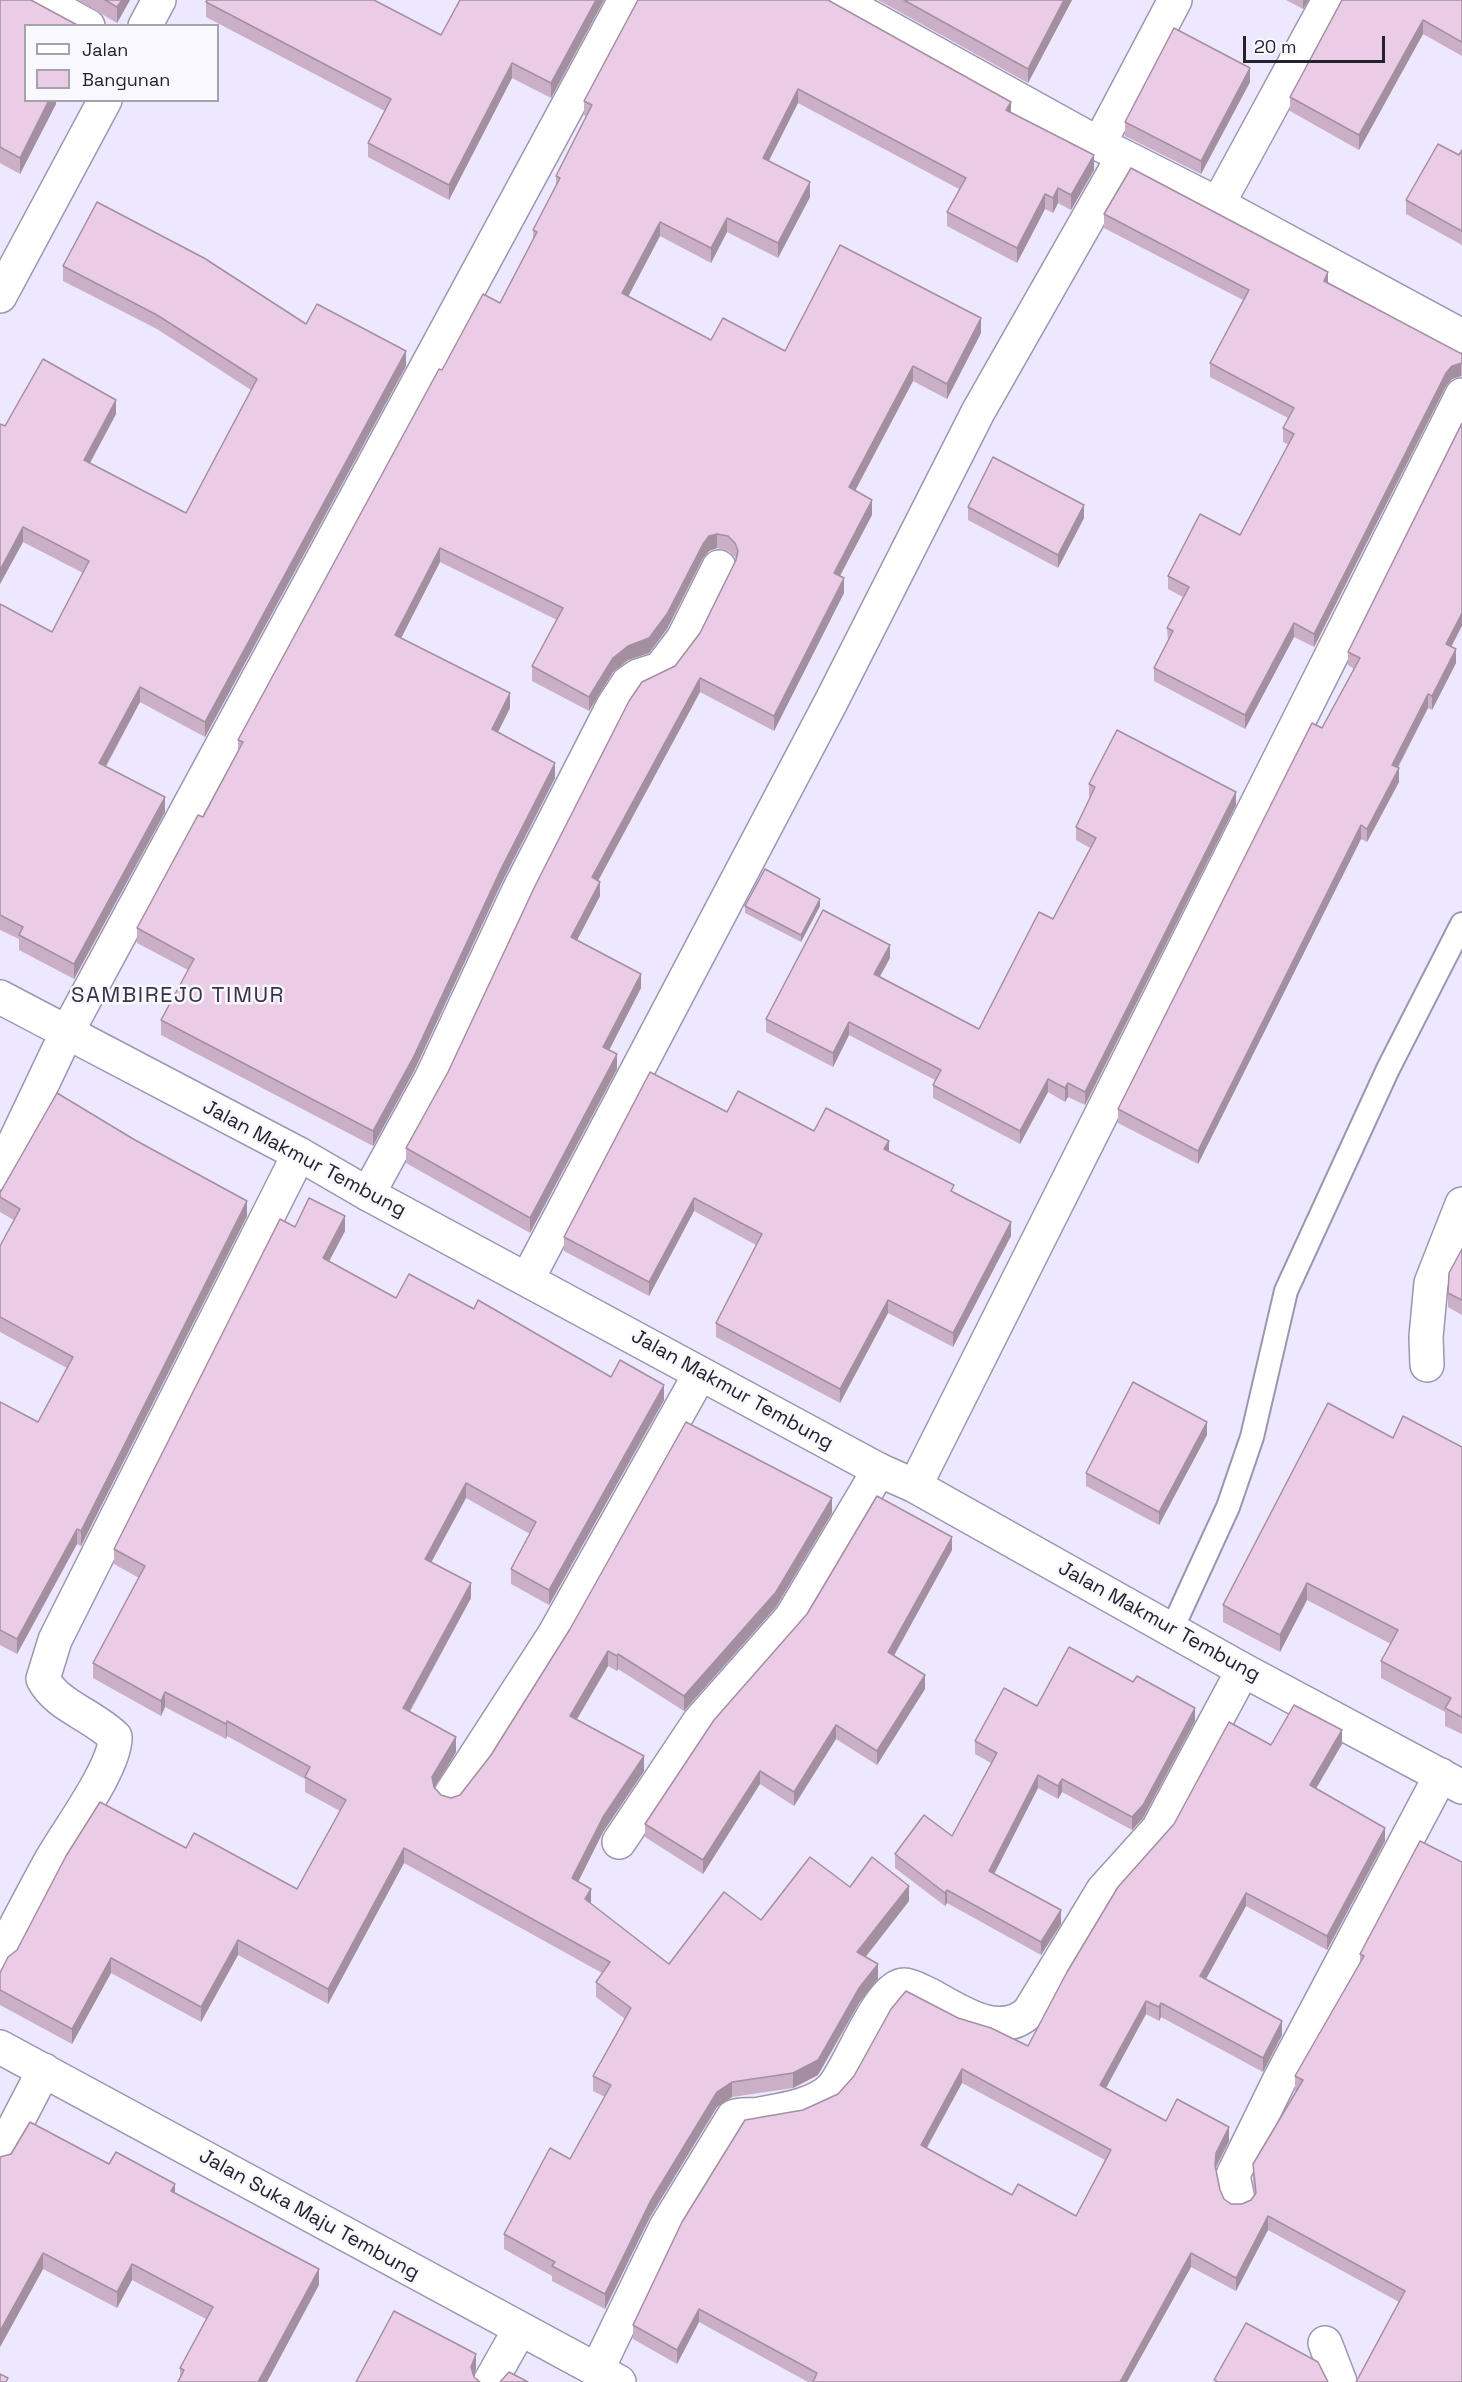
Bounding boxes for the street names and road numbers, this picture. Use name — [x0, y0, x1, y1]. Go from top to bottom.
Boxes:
street label: Jalan Makmur Tembung — [198, 1095, 410, 1223]
street label: Jalan Makmur Tembung — [627, 1324, 837, 1456]
street label: Jalan Makmur Tembung — [1054, 1556, 1264, 1688]
street label: Jalan Suka Maju Tembung — [195, 2144, 423, 2286]

